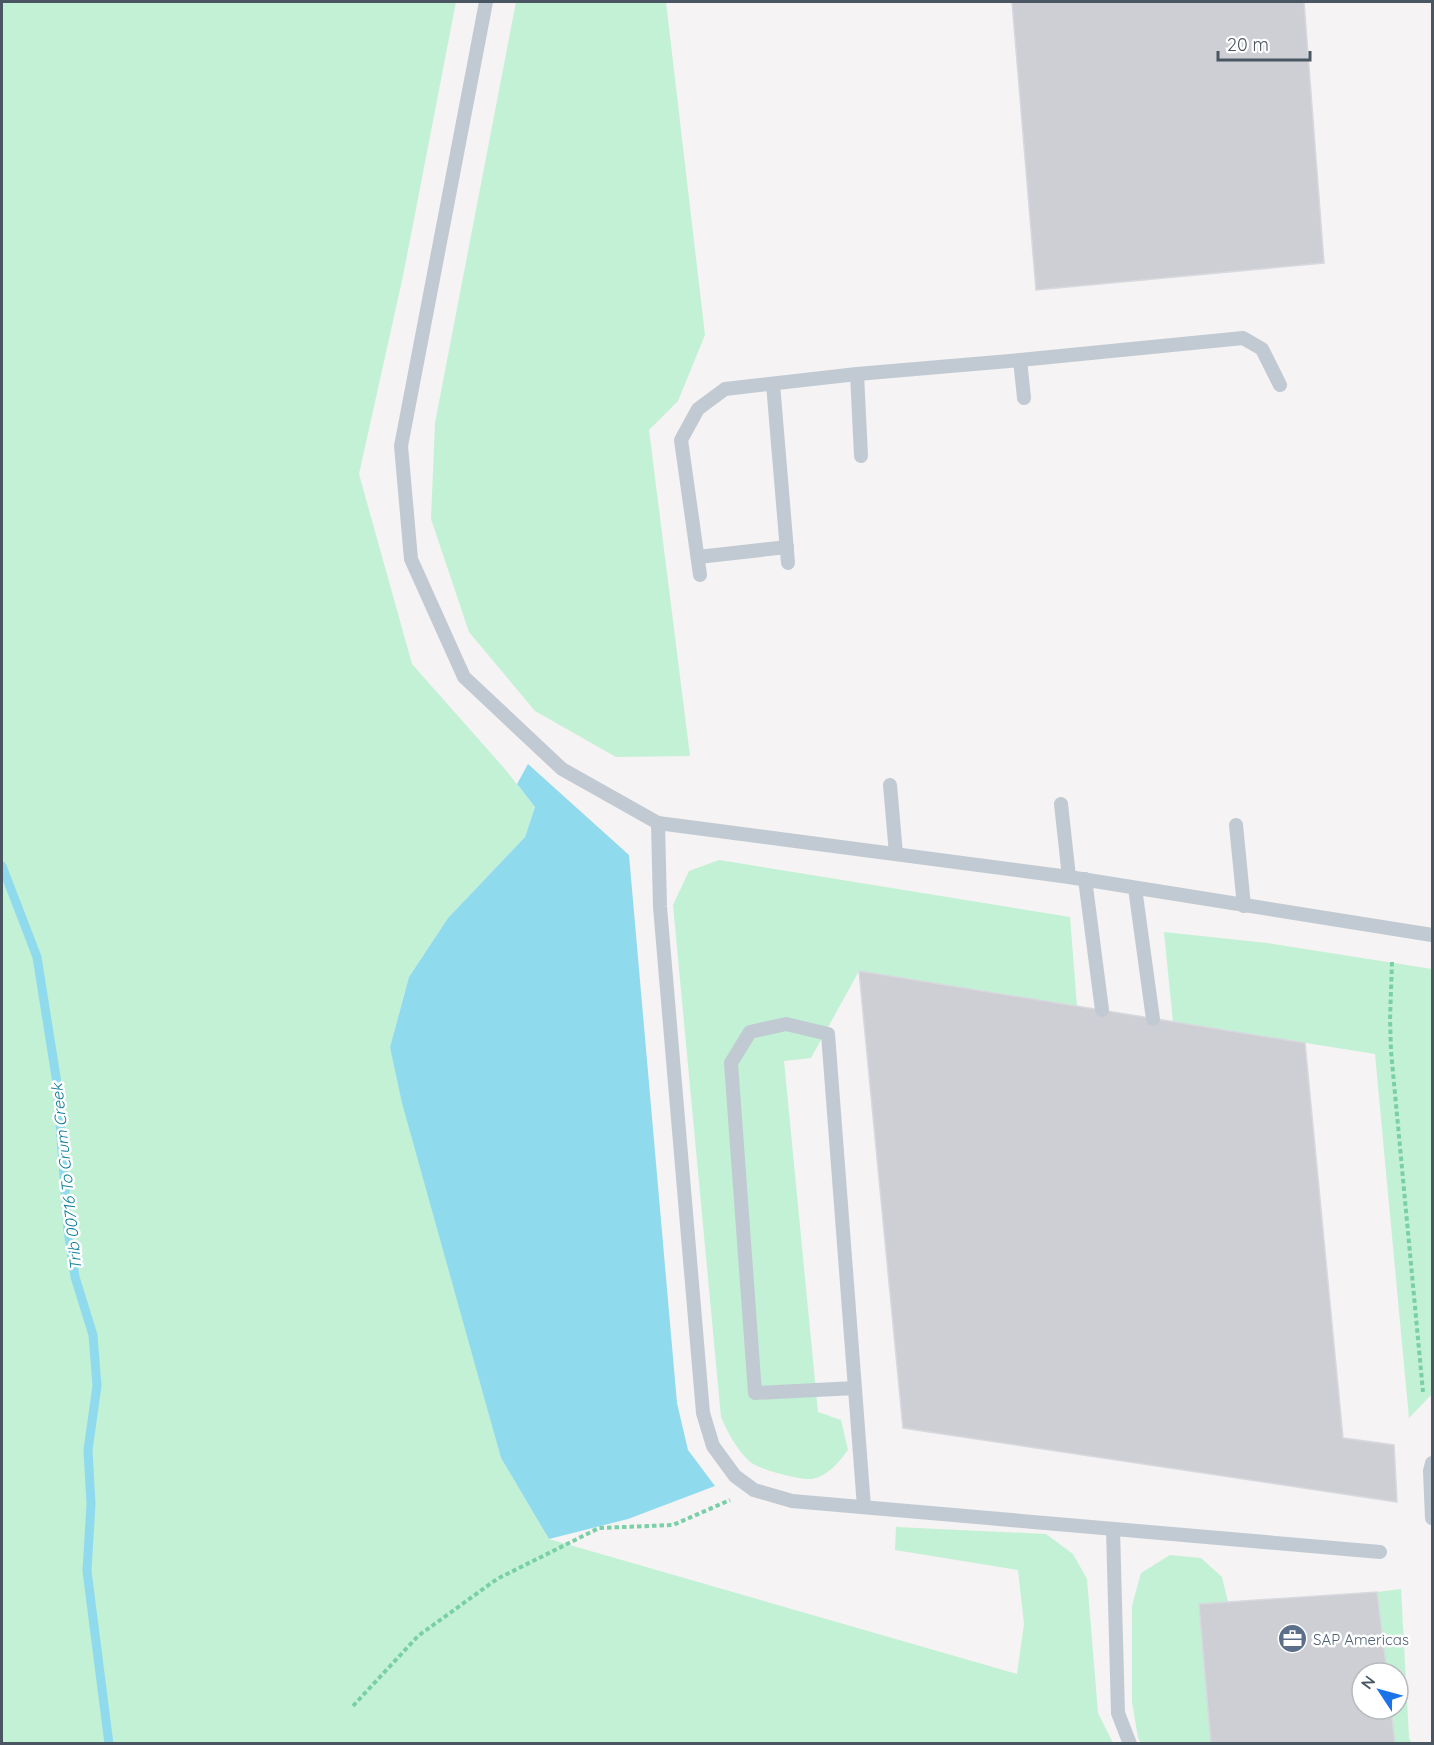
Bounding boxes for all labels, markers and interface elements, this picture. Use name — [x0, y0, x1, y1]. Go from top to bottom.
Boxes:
scale bar — [1218, 24, 1310, 62]
text: 20 m — [1227, 33, 1269, 56]
water label: Trib 00716 To Crum Creek — [46, 1081, 86, 1271]
office icon: SAP Americas — [1276, 1623, 1308, 1655]
place label: SAP Americas — [1313, 1630, 1409, 1649]
north arrow — [1350, 1661, 1410, 1721]
text: N — [1356, 1672, 1379, 1693]

